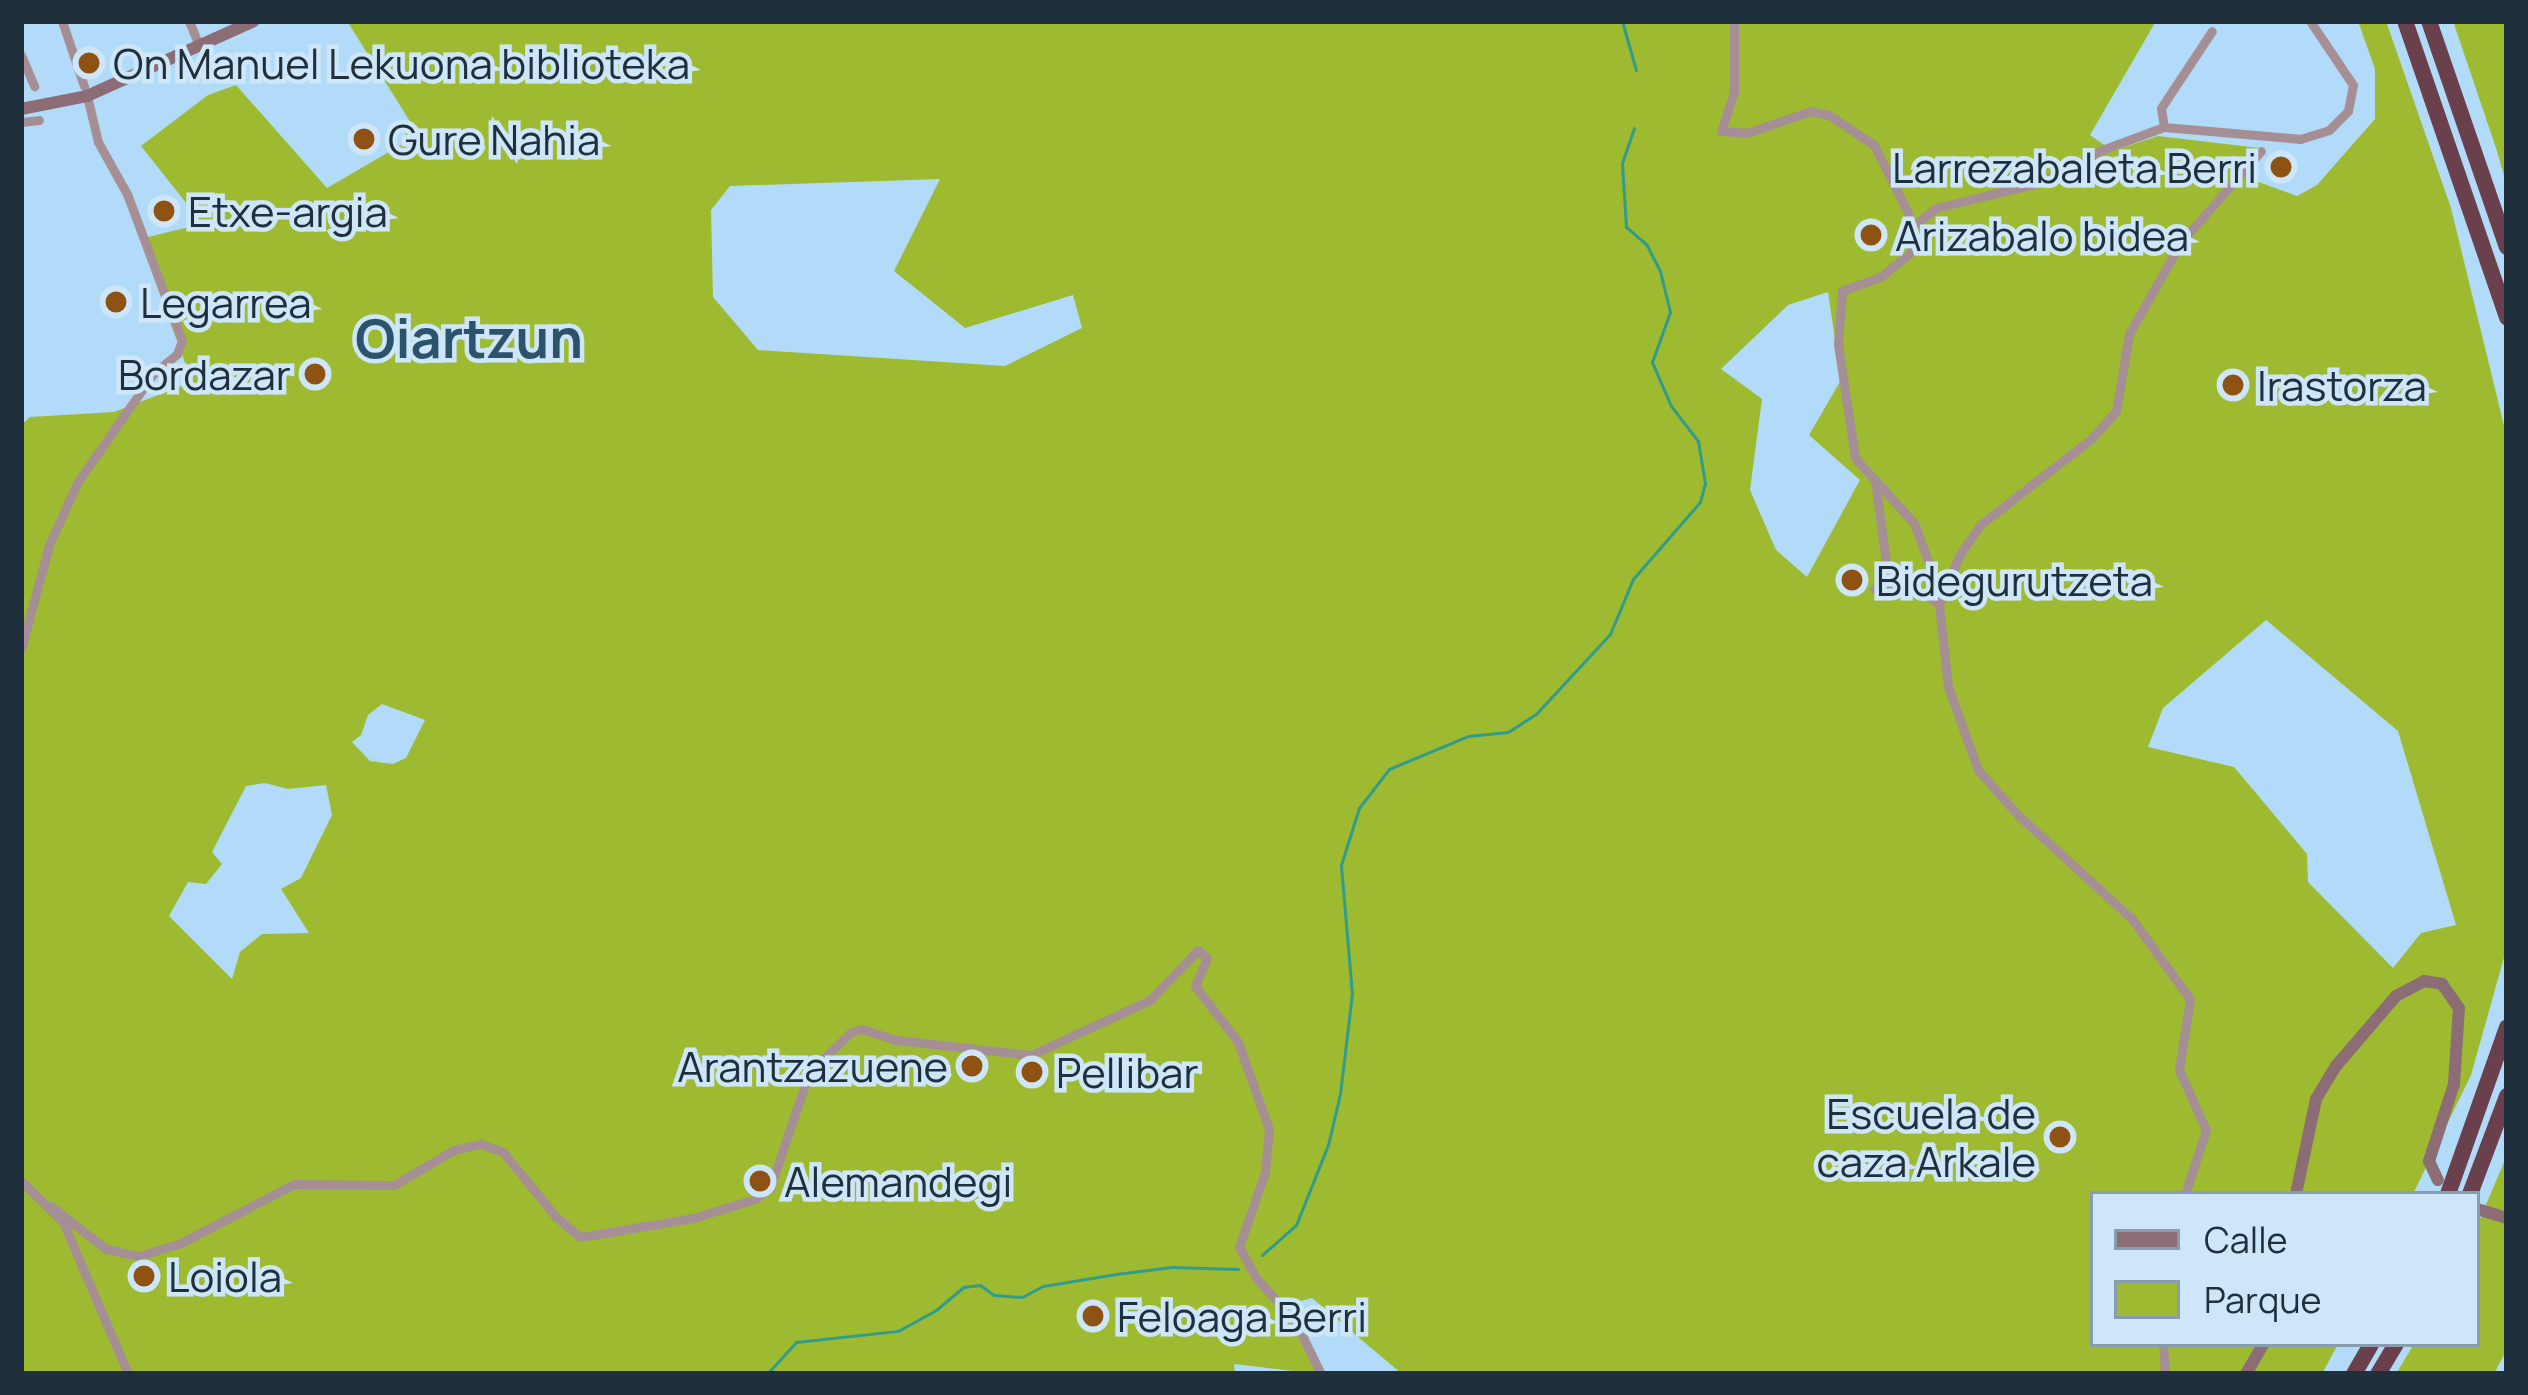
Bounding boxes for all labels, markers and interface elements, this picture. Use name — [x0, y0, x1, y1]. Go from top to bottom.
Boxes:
place label: On Manuel Lekuona biblioteka — [113, 38, 690, 88]
marker: On Manuel Lekuona biblioteka — [76, 50, 102, 76]
place label: Gure Nahia — [388, 114, 600, 164]
marker: Gure Nahia — [351, 126, 377, 152]
place label: Larrezabaleta Berri — [1892, 142, 2257, 192]
marker: Larrezabaleta Berri — [2268, 154, 2294, 180]
place label: Etxe-argia — [188, 186, 388, 236]
marker: Etxe-argia — [151, 198, 177, 224]
place label: Arizabalo bidea — [1895, 210, 2189, 260]
marker: Arizabalo bidea — [1858, 222, 1884, 248]
place label: Legarrea — [140, 277, 312, 327]
marker: Legarrea — [103, 289, 129, 315]
district label: Oiartzun — [355, 305, 583, 369]
place label: Bordazar — [118, 349, 291, 399]
place label: Irastorza — [2257, 360, 2427, 410]
marker: Bordazar — [302, 361, 328, 387]
marker: Irastorza — [2220, 372, 2246, 398]
place label: Bidegurutzeta — [1876, 555, 2153, 605]
marker: Bidegurutzeta — [1839, 567, 1865, 593]
place label: Arantzazuene — [677, 1041, 948, 1091]
place label: Pellibar — [1056, 1047, 1199, 1097]
marker: Arantzazuene — [959, 1053, 985, 1079]
marker: Pellibar — [1019, 1059, 1045, 1085]
place label: Escuela de caza Arkale — [1817, 1088, 2036, 1186]
marker: Escuela de caza Arkale — [2047, 1124, 2073, 1150]
place label: Alemandegi — [784, 1156, 1012, 1206]
marker: Alemandegi — [747, 1168, 773, 1194]
legend — [2090, 1191, 2480, 1347]
text: Calle — [2204, 1215, 2288, 1264]
place label: Loiola — [168, 1251, 282, 1301]
marker: Loiola — [131, 1263, 157, 1289]
text: Parque — [2204, 1275, 2322, 1324]
place label: Feloaga Berri — [1117, 1291, 1367, 1341]
marker: Feloaga Berri — [1080, 1303, 1106, 1329]

